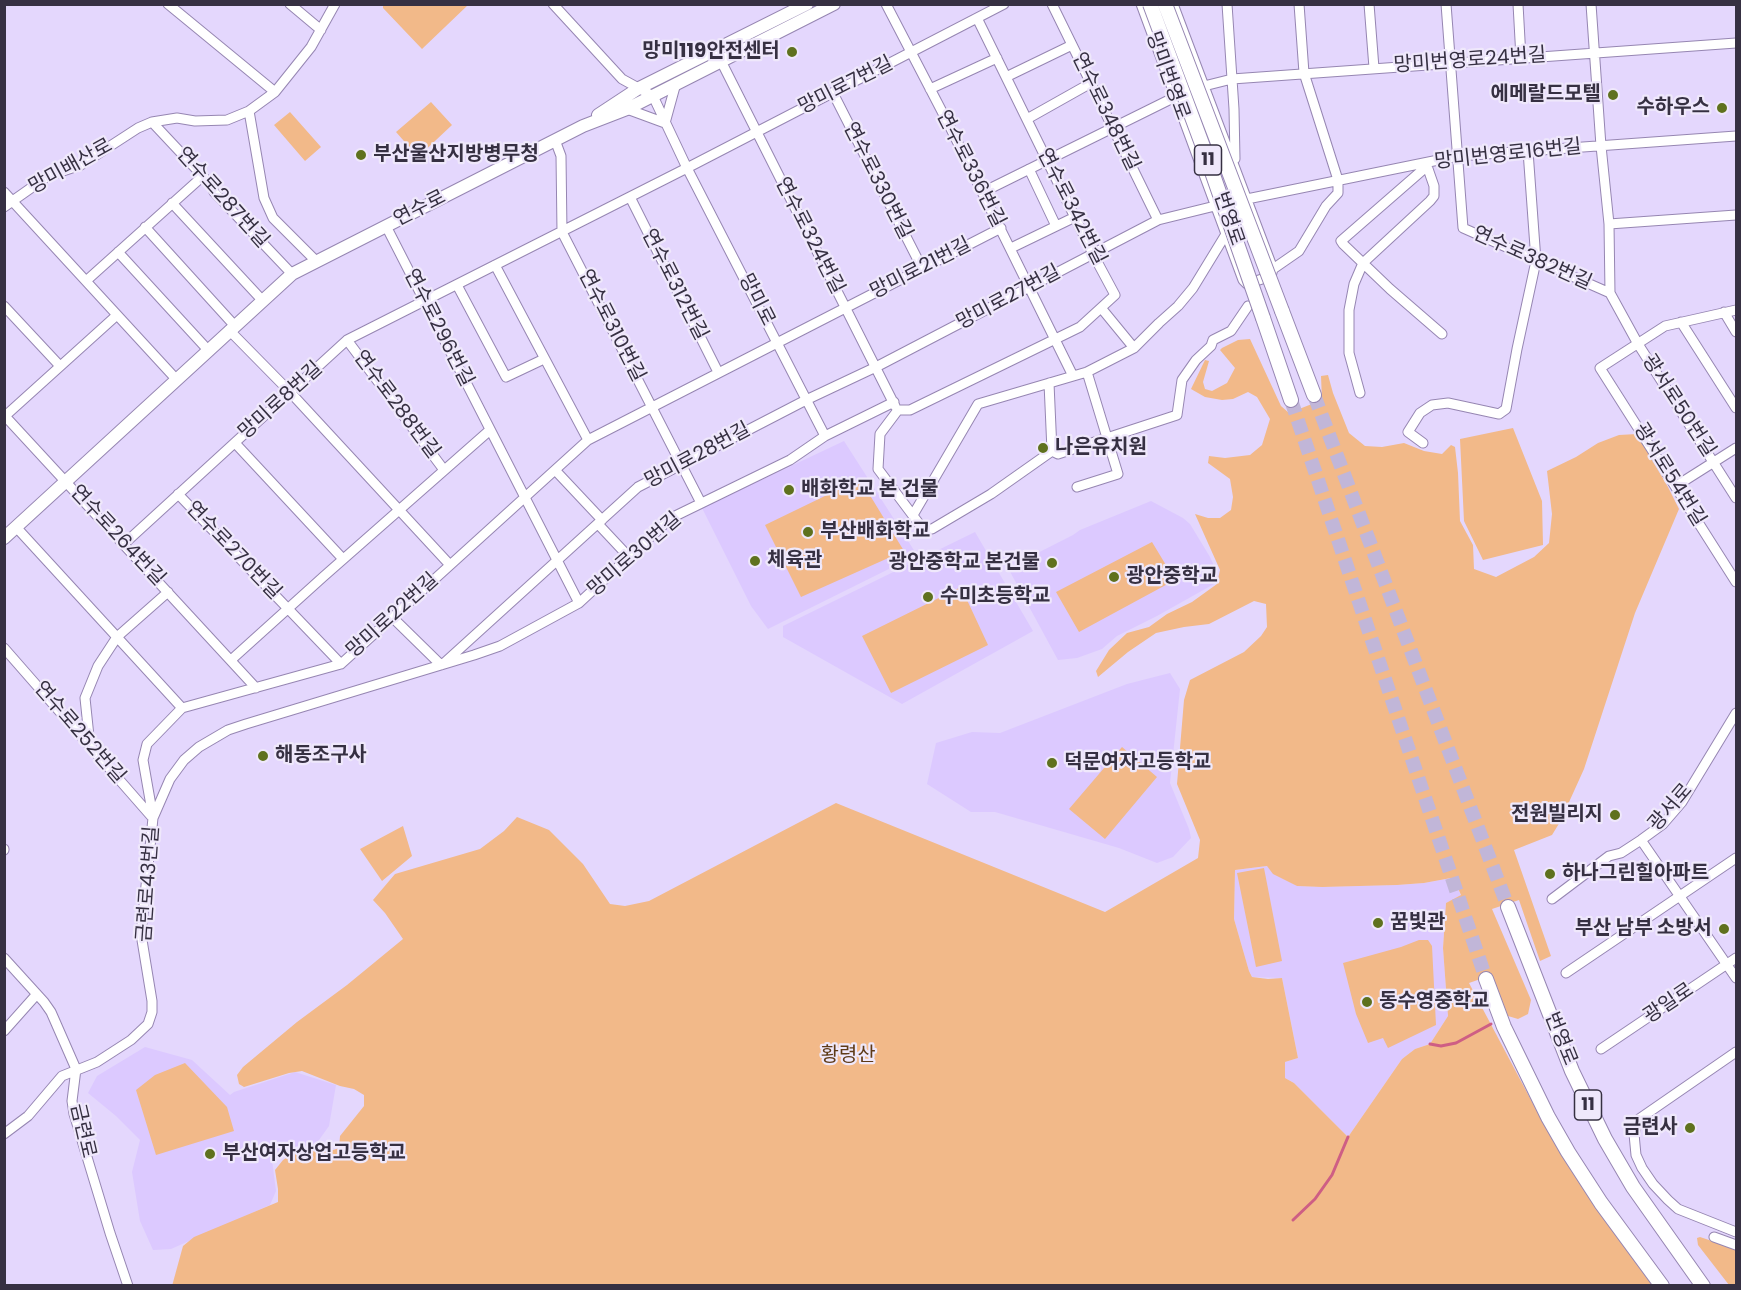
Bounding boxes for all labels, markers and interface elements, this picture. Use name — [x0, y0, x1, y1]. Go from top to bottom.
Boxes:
street label: 망미번영로 — [1140, 29, 1194, 123]
place label: 망미119안전센터 — [642, 40, 780, 64]
street label: 망미번영로24번길 — [1393, 44, 1547, 78]
marker: 망미119안전센터 — [785, 45, 799, 59]
street label: 연수로348번길 — [1066, 49, 1144, 175]
street label: 망미로7번길 — [795, 52, 897, 120]
place label: 에메랄드모텔 — [1491, 83, 1601, 107]
marker: 에메랄드모텔 — [1606, 88, 1620, 102]
place label: 수하우스 — [1636, 96, 1710, 120]
marker: 수하우스 — [1715, 101, 1729, 115]
street label: 연수로336번길 — [930, 106, 1010, 232]
street label: 연수로330번길 — [837, 118, 917, 244]
street label: 망미배산로 — [25, 134, 117, 200]
street label: 망미번영로16번길 — [1433, 135, 1583, 175]
street label: 연수로287번길 — [171, 143, 273, 253]
place label: 부산울산지방병무청 — [373, 143, 539, 167]
street label: 연수로342번길 — [1031, 145, 1111, 269]
road number: 11 — [1194, 145, 1222, 175]
marker: 부산울산지방병무청 — [354, 148, 368, 162]
street label: 연수로324번길 — [769, 174, 849, 298]
street label: 연수로 — [390, 186, 450, 232]
street label: 번영로 — [1208, 189, 1248, 249]
street label: 연수로382번길 — [1469, 222, 1595, 296]
street label: 연수로312번길 — [636, 225, 712, 345]
street label: 망미로21번길 — [867, 233, 975, 305]
street label: 망미로27번길 — [953, 261, 1065, 335]
street label: 연수로296번길 — [398, 265, 478, 391]
street label: 연수로310번길 — [572, 266, 650, 386]
street label: 망미로 — [733, 270, 779, 330]
street label: 연수로288번길 — [348, 346, 444, 464]
street label: 광서로50번길 — [1636, 350, 1720, 462]
street label: 망미로8번길 — [234, 357, 328, 445]
street label: 망미로28번길 — [641, 418, 755, 494]
street label: 광서로54번길 — [1628, 419, 1710, 531]
place label: 나은유치원 — [1055, 436, 1147, 460]
marker: 나은유치원 — [1036, 441, 1050, 455]
place label: 배화학교 본 건물 — [801, 478, 938, 502]
street label: 연수로264번길 — [64, 481, 170, 591]
marker: 배화학교 본 건물 — [782, 483, 796, 497]
street label: 연수로270번길 — [180, 497, 286, 605]
street label: 망미로30번길 — [583, 508, 687, 602]
place label: 부산배화학교 — [820, 520, 930, 544]
marker: 부산배화학교 — [801, 525, 815, 539]
place label: 체육관 — [767, 549, 822, 573]
place label: 광안중학교 본건물 — [889, 551, 1040, 575]
marker: 체육관 — [748, 554, 762, 568]
marker: 광안중학교 본건물 — [1045, 556, 1059, 570]
place label: 광안중학교 — [1126, 565, 1218, 589]
street label: 망미로22번길 — [342, 569, 444, 663]
marker: 광안중학교 — [1107, 570, 1121, 584]
place label: 수미초등학교 — [940, 585, 1050, 609]
marker: 수미초등학교 — [921, 590, 935, 604]
street label: 연수로252번길 — [28, 677, 130, 789]
place label: 해동조구사 — [275, 744, 367, 768]
marker: 해동조구사 — [256, 749, 270, 763]
place label: 덕문여자고등학교 — [1064, 751, 1211, 775]
marker: 덕문여자고등학교 — [1045, 756, 1059, 770]
street label: 광서로 — [1644, 779, 1698, 837]
place label: 전원빌리지 — [1511, 803, 1603, 827]
marker: 전원빌리지 — [1608, 808, 1622, 822]
street label: 금련로43번길 — [133, 825, 165, 943]
place label: 하나그린힐아파트 — [1562, 862, 1709, 886]
marker: 하나그린힐아파트 — [1543, 867, 1557, 881]
place label: 꿈빛관 — [1390, 911, 1445, 935]
marker: 꿈빛관 — [1371, 916, 1385, 930]
place label: 부산 남부 소방서 — [1575, 917, 1712, 941]
marker: 부산 남부 소방서 — [1717, 922, 1731, 936]
street label: 광일로 — [1639, 979, 1699, 1029]
place label: 동수영중학교 — [1379, 990, 1489, 1014]
marker: 동수영중학교 — [1360, 995, 1374, 1009]
street label: 번영로 — [1539, 1009, 1581, 1069]
park label: 황령산 — [820, 1044, 876, 1068]
road number: 11 — [1574, 1090, 1602, 1120]
street label: 금련로 — [64, 1101, 100, 1161]
place label: 금련사 — [1623, 1116, 1678, 1140]
marker: 금련사 — [1683, 1121, 1697, 1135]
place label: 부산여자상업고등학교 — [222, 1142, 406, 1166]
marker: 부산여자상업고등학교 — [203, 1147, 217, 1161]

